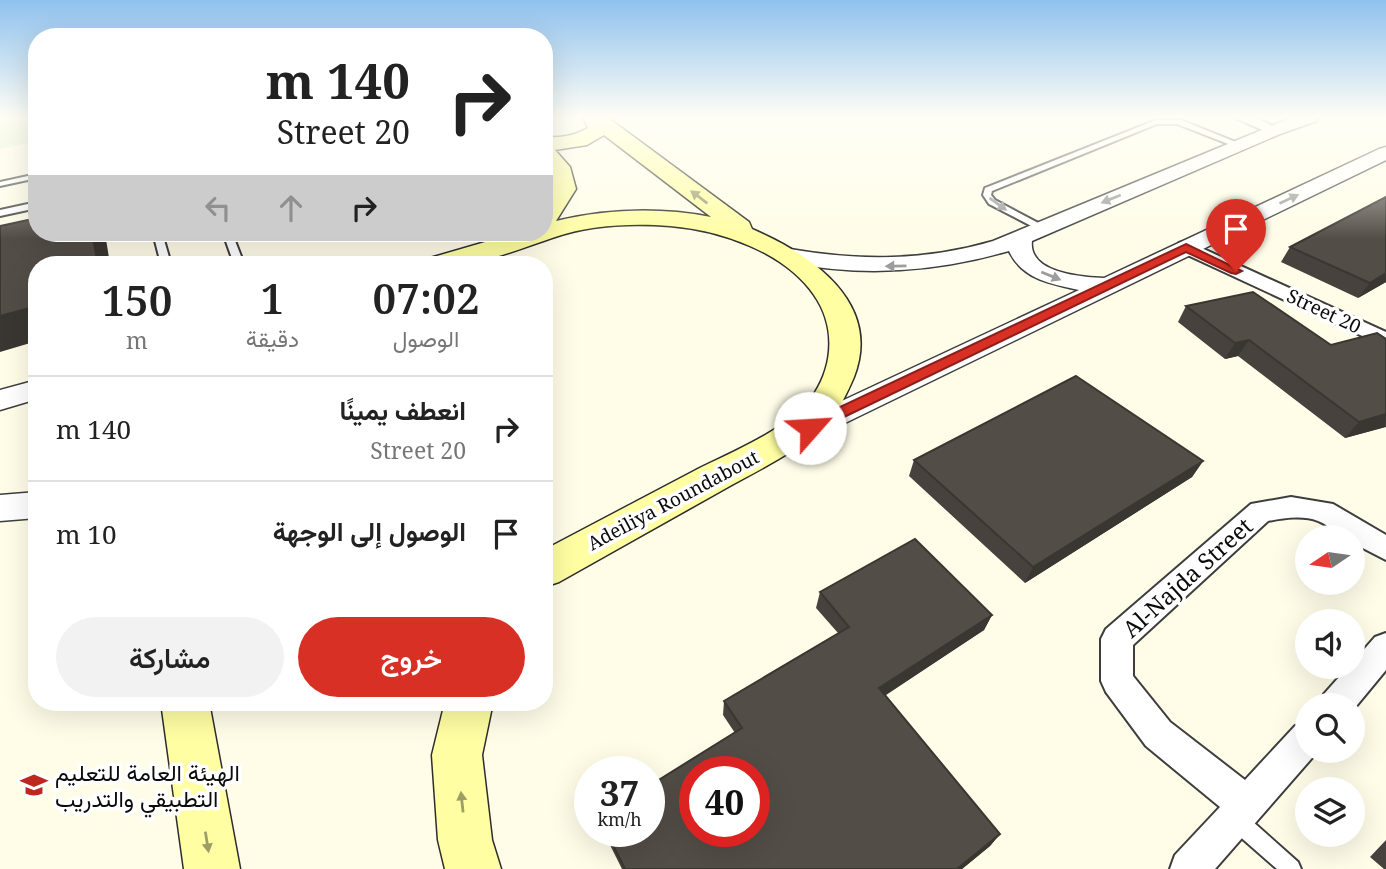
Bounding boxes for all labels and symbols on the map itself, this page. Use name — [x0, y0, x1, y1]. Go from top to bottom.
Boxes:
one-way arrow — [690, 190, 708, 204]
one-way arrow — [1101, 193, 1122, 204]
one-way arrow — [1279, 193, 1299, 204]
one-way arrow — [989, 197, 1008, 211]
pin — [1206, 199, 1266, 271]
one-way arrow — [885, 261, 907, 272]
one-way arrow — [1041, 270, 1062, 281]
street label: Street 20 — [1283, 282, 1365, 340]
position arrow — [773, 391, 847, 465]
street label: Adeiliya Roundabout — [583, 444, 764, 556]
street label: Al-Najda Street — [1115, 510, 1259, 644]
north arrow — [1295, 525, 1365, 595]
place label: الهيئة العامة للتعليم التطبيقي والتدريب — [55, 756, 240, 818]
speed limit sign: 40 — [679, 756, 770, 847]
school or university icon: الهيئة العامة للتعليم التطبيقي والتدريب — [19, 770, 49, 800]
one-way arrow — [456, 791, 467, 813]
one-way arrow — [202, 831, 213, 853]

